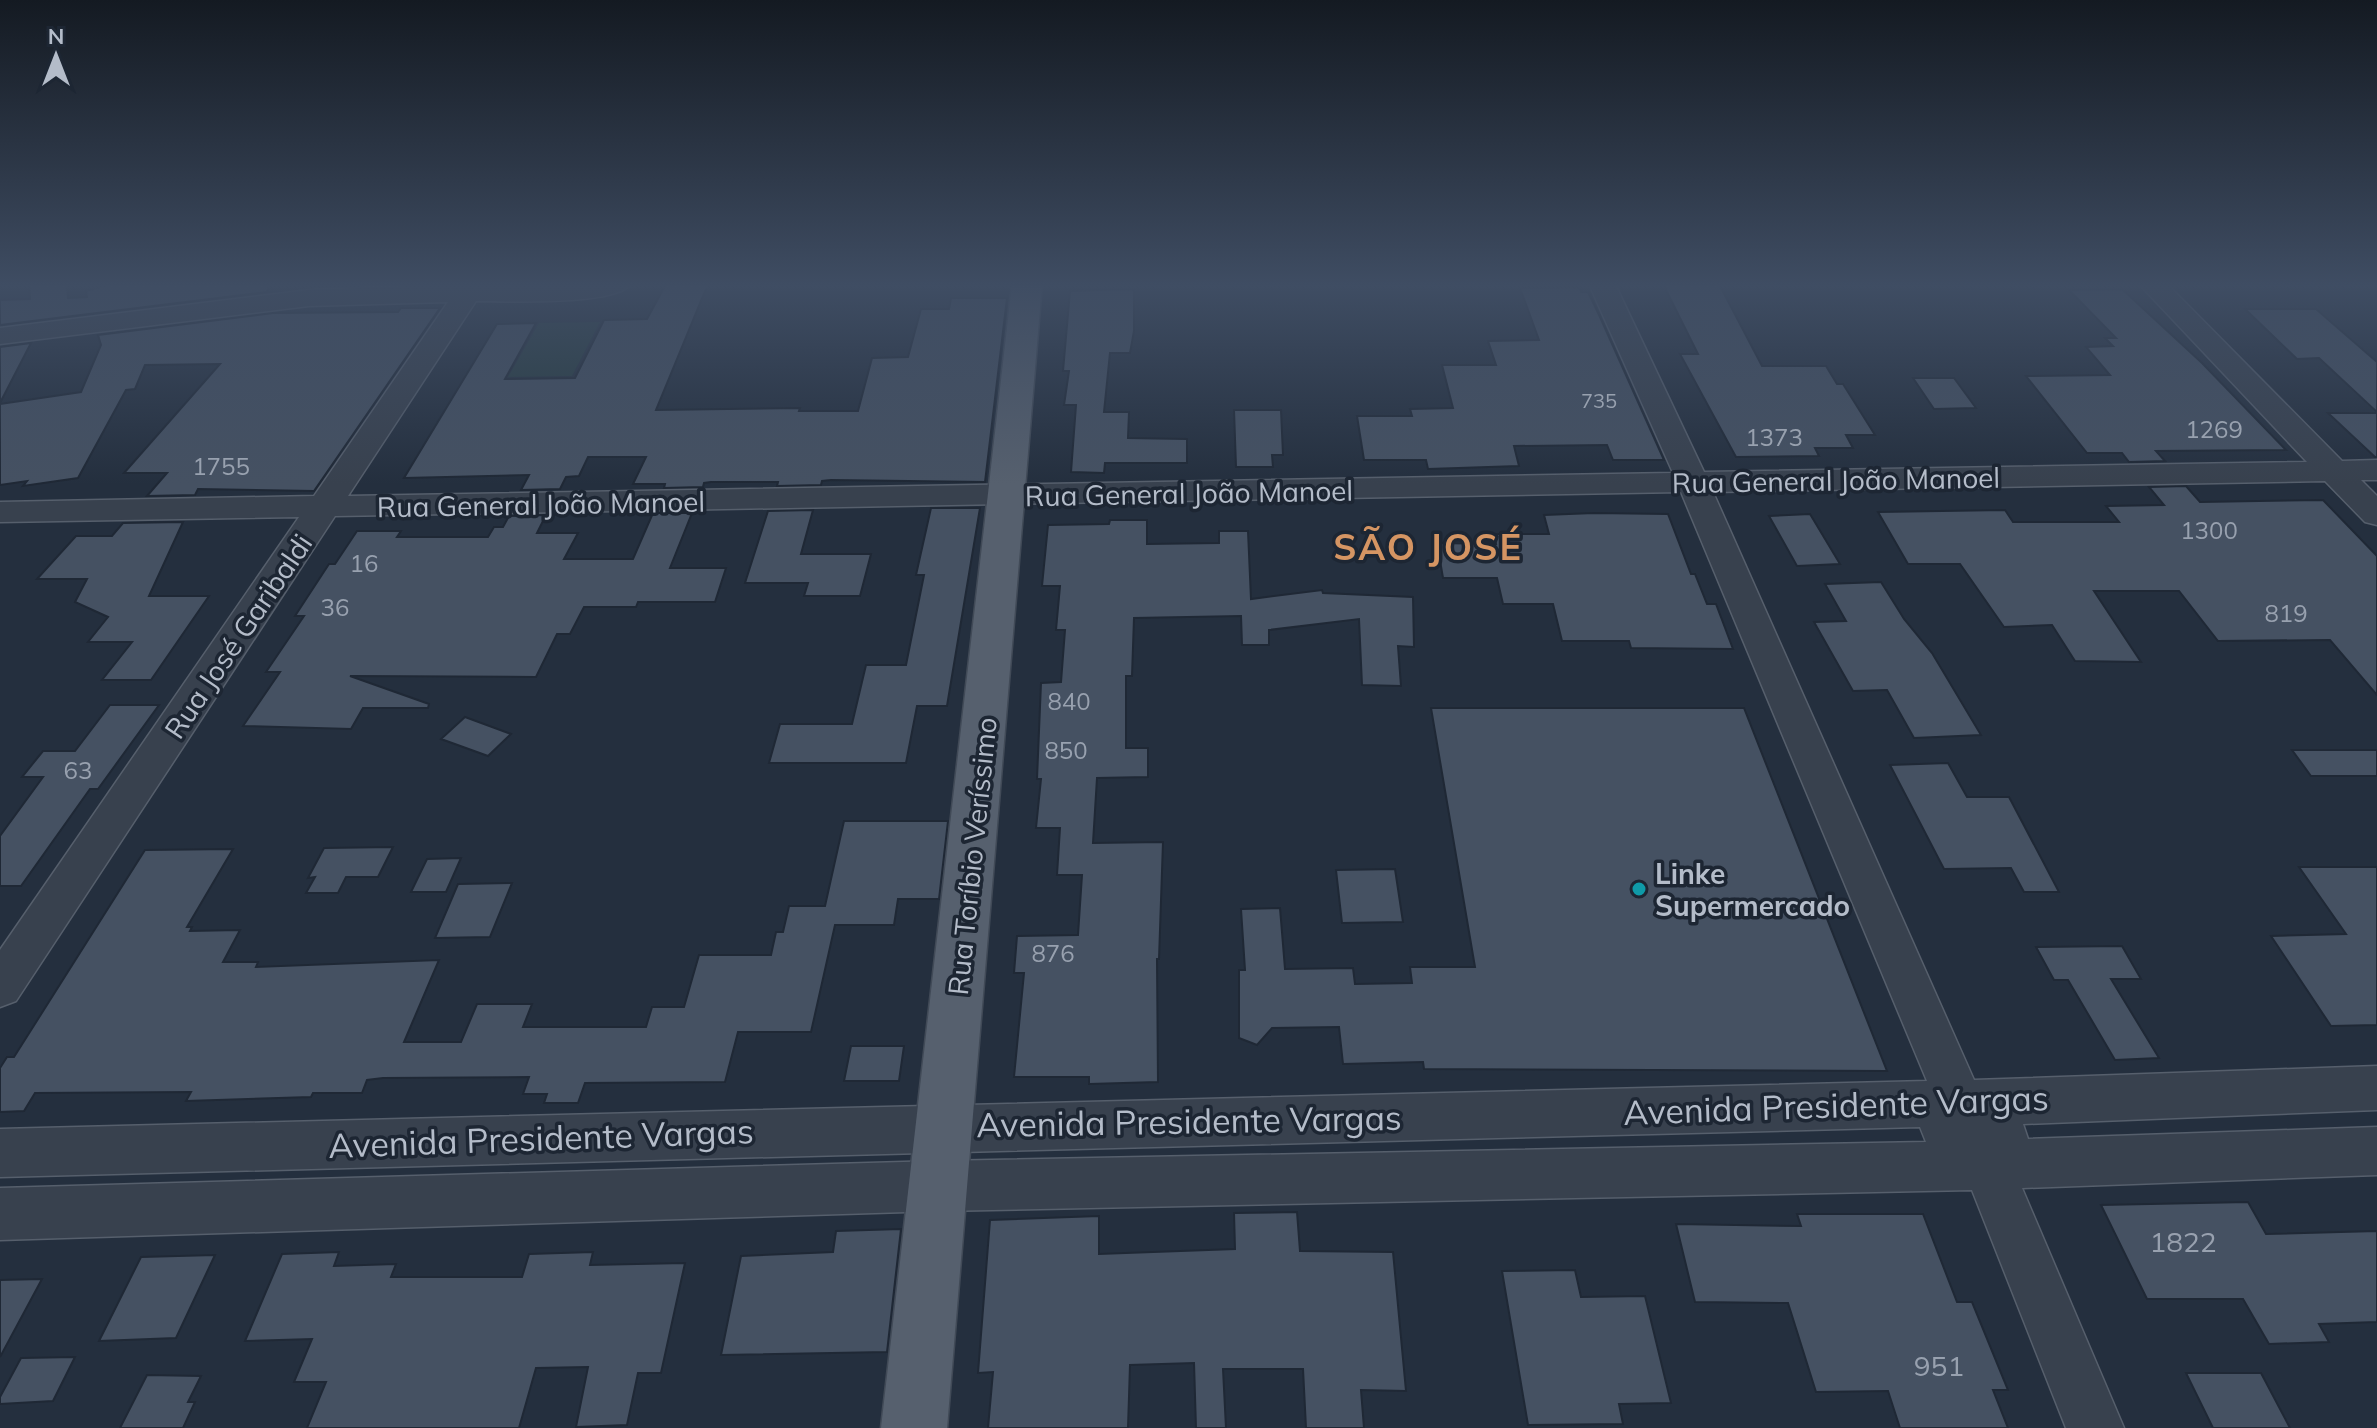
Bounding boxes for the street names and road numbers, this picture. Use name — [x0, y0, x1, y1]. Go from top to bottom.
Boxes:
street label: Rua General João Manoel — [1672, 460, 2000, 500]
street label: Rua General João Manoel — [1025, 473, 1353, 513]
street label: Rua General João Manoel — [377, 484, 705, 524]
street label: Rua José Garibaldi — [157, 527, 319, 745]
street label: Rua Toríbio Veríssimo — [940, 715, 1004, 997]
street label: Avenida Presidente Vargas — [1623, 1076, 2049, 1134]
street label: Avenida Presidente Vargas — [976, 1096, 1402, 1146]
street label: Avenida Presidente Vargas — [328, 1109, 754, 1167]

